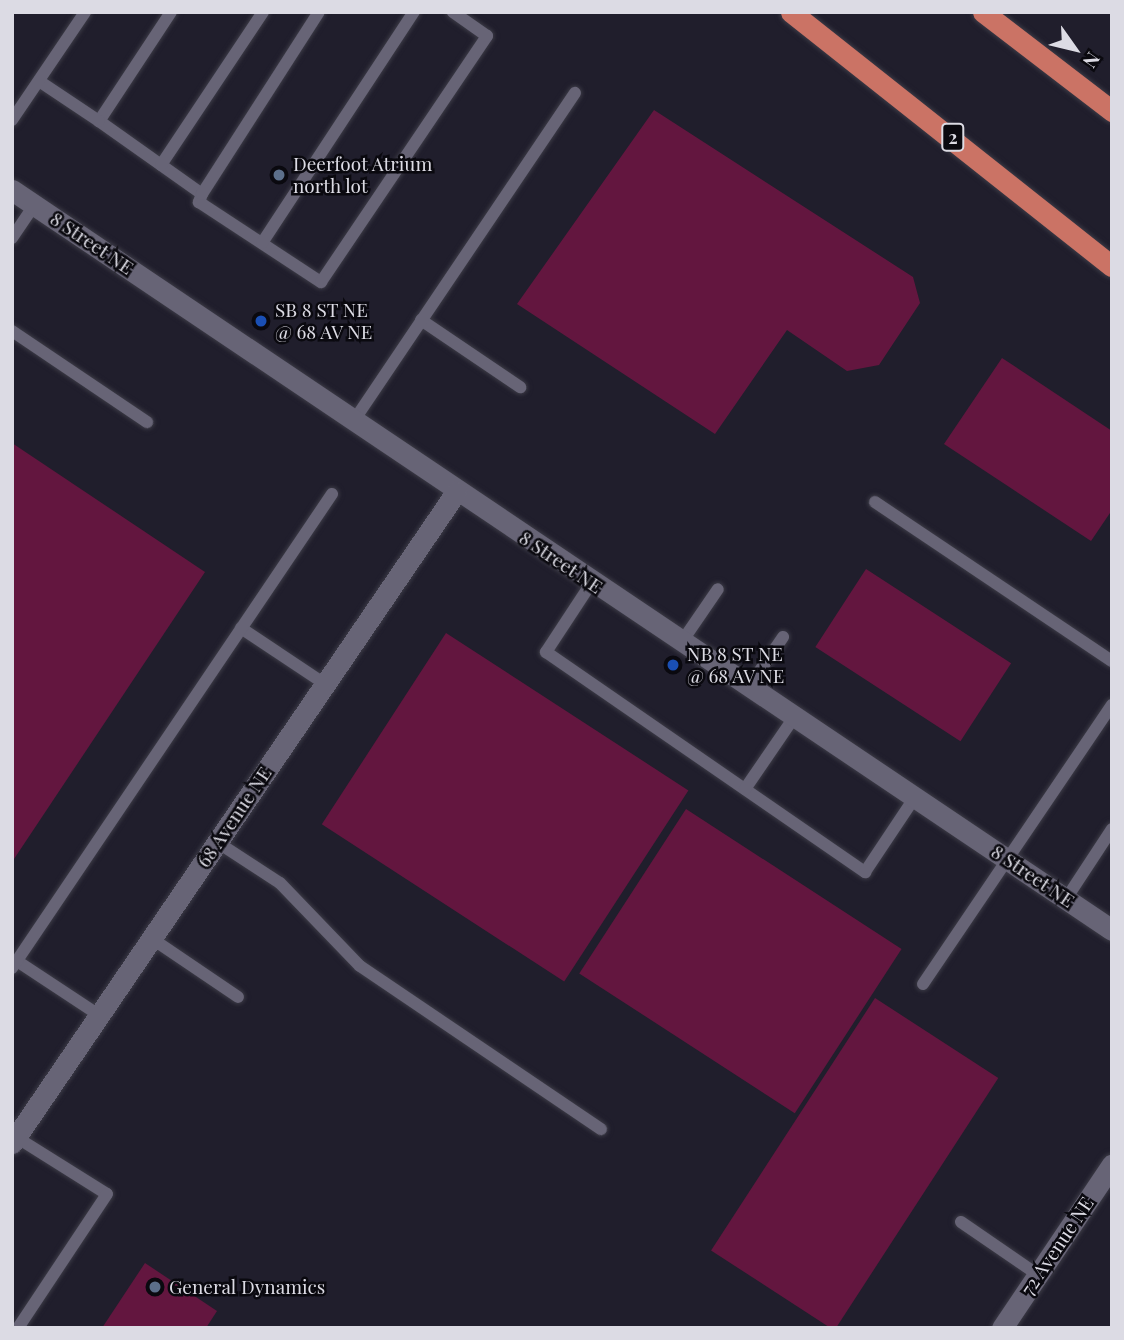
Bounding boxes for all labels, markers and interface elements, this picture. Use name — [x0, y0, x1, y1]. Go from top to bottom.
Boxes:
north arrow — [1040, 14, 1110, 84]
text: N — [1078, 48, 1107, 74]
road number: 2 — [941, 122, 965, 152]
place label: Deerfoot Atrium north lot — [293, 153, 433, 197]
marker: Deerfoot Atrium north lot — [271, 167, 287, 183]
street label: 8 Street NE — [46, 207, 138, 279]
place label: SB 8 ST NE @ 68 AV NE — [275, 299, 374, 343]
marker: SB 8 ST NE @ 68 AV NE — [253, 313, 269, 329]
street label: 8 Street NE — [515, 526, 607, 598]
place label: NB 8 ST NE @ 68 AV NE — [687, 643, 786, 687]
marker: NB 8 ST NE @ 68 AV NE — [665, 657, 681, 673]
street label: 68 Avenue NE — [192, 762, 276, 872]
street label: 8 Street NE — [987, 840, 1079, 912]
street label: 72 Avenue NE — [1016, 1192, 1098, 1300]
place label: General Dynamics — [169, 1276, 325, 1298]
marker: General Dynamics — [147, 1279, 163, 1295]

